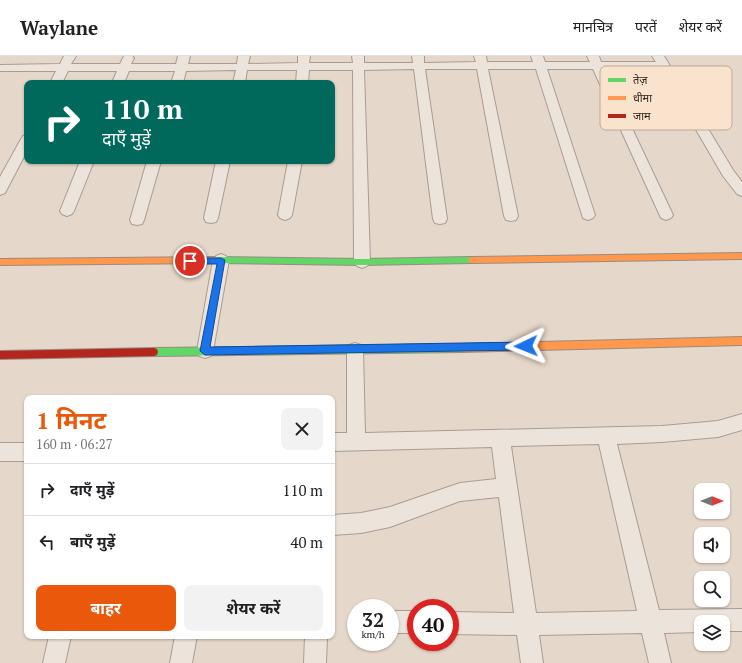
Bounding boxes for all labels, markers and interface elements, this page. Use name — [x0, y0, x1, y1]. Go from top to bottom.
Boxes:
text: Waylane — [20, 15, 98, 40]
text: मानचित्र — [573, 17, 613, 36]
text: परतें — [635, 17, 657, 36]
text: शेयर करें — [679, 17, 722, 36]
legend — [600, 66, 732, 130]
text: तेज़ — [633, 73, 648, 87]
text: 110 m — [102, 90, 183, 127]
text: धीमा — [633, 91, 652, 105]
icon: right — [36, 96, 88, 148]
text: जाम — [633, 109, 651, 123]
text: दाएँ मुड़ें — [102, 126, 151, 150]
pin — [173, 244, 207, 278]
icon: arrive — [179, 250, 201, 272]
position arrow — [505, 325, 547, 367]
text: 1 मिनट — [36, 404, 106, 436]
button: close — [281, 408, 323, 450]
text: 160 m · 06:27 — [36, 435, 113, 453]
icon: right — [36, 479, 58, 501]
text: दाएँ मुड़ें — [70, 479, 114, 499]
text: 110 m — [282, 480, 323, 500]
north arrow — [694, 483, 730, 519]
map controls — [694, 483, 730, 651]
button: sound — [694, 527, 730, 563]
icon: left — [36, 531, 58, 553]
text: बाएँ मुड़ें — [70, 531, 115, 551]
text: 40 m — [290, 532, 323, 552]
button: search — [694, 571, 730, 607]
button: बाहर — [36, 585, 176, 631]
button: शेयर करें — [184, 585, 323, 631]
speed limit sign: 40 — [407, 599, 459, 651]
text: 32 — [362, 606, 384, 633]
button: layers — [694, 615, 730, 651]
text: km/h — [361, 628, 385, 641]

